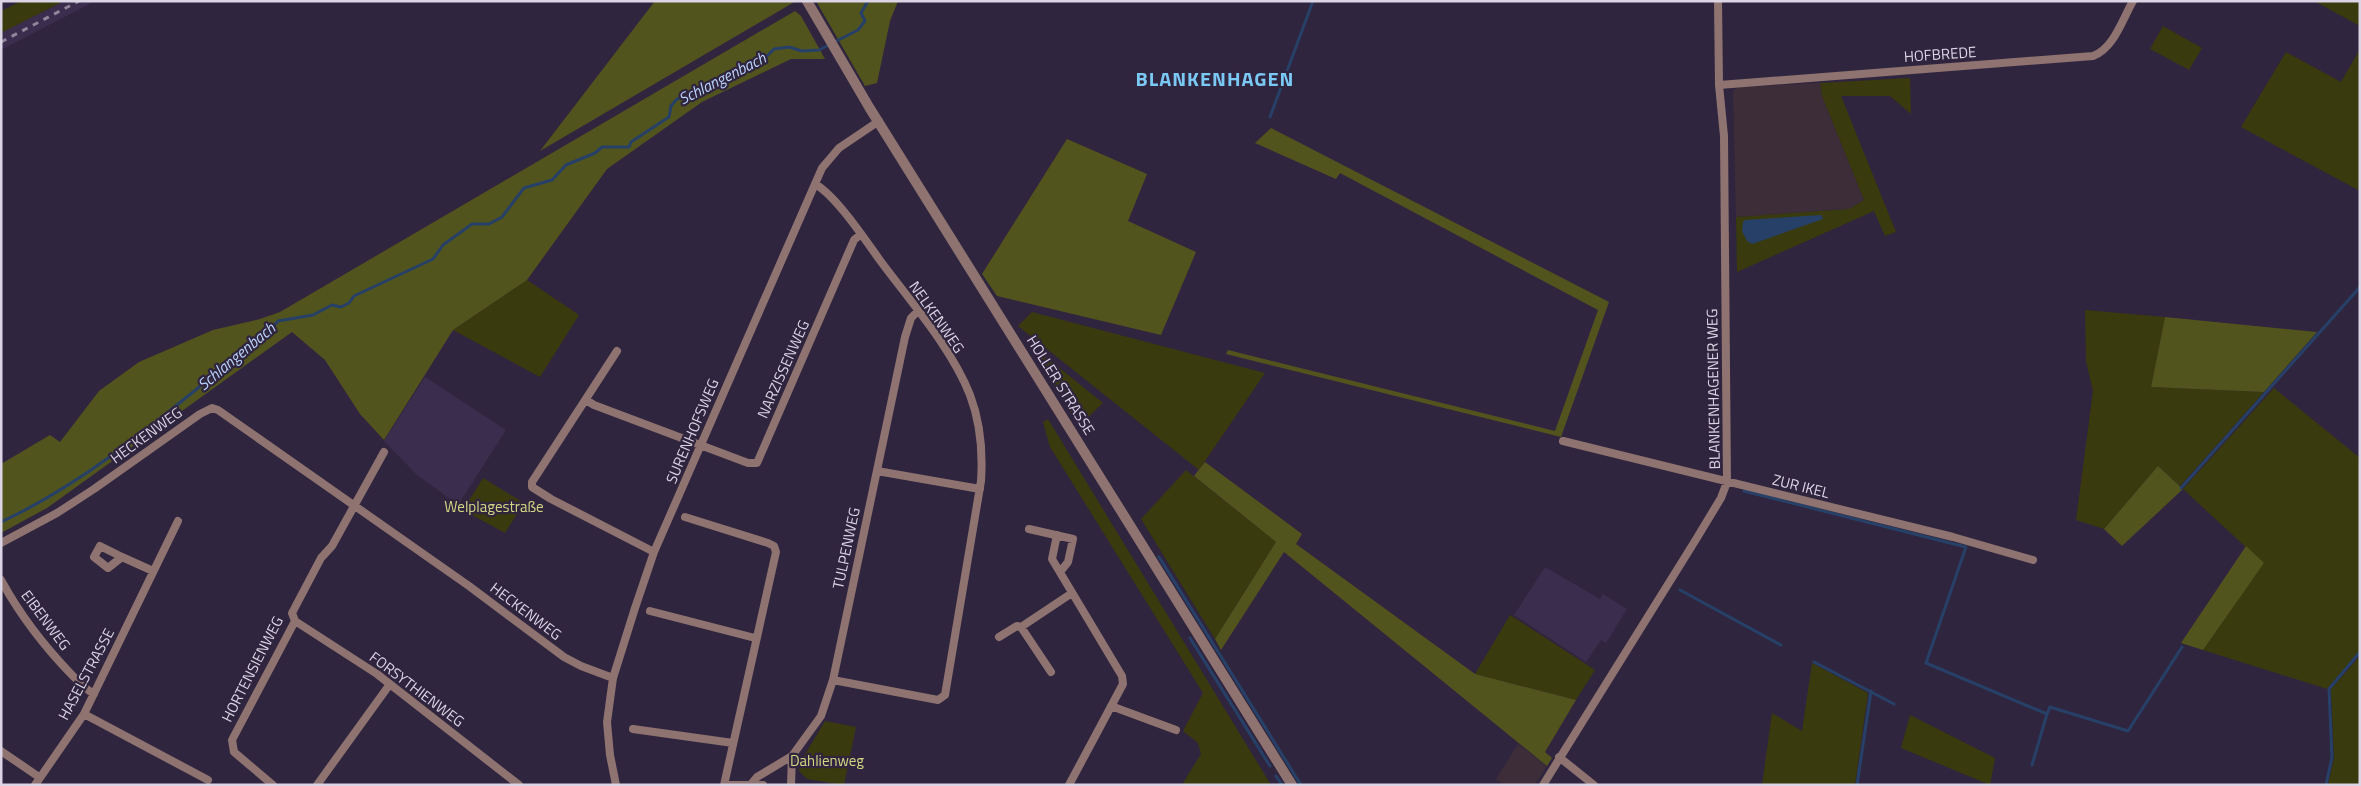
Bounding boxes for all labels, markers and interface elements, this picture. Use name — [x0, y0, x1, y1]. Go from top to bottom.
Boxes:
street label: HOFBREDE — [1903, 40, 1977, 68]
water label: Schlangenbach — [674, 45, 771, 110]
district label: BLANKENHAGEN — [1136, 63, 1294, 94]
street label: NELKENWEG — [904, 276, 970, 358]
street label: BLANKENHAGENER WEG — [1700, 309, 1726, 469]
water label: Schlangenbach — [192, 316, 281, 396]
street label: NARZISSENWEG — [751, 316, 815, 422]
street label: HOLLER STRASSE — [1021, 331, 1101, 439]
street label: SURENHOFSWEG — [660, 375, 724, 487]
street label: HECKENWEG — [105, 401, 187, 469]
street label: ZUR IKEL — [1770, 468, 1832, 504]
park label: Welplagestraße — [444, 495, 544, 518]
street label: TULPENWEG — [826, 505, 866, 591]
street label: HECKENWEG — [485, 576, 567, 646]
street label: EIBENWEG — [16, 585, 76, 655]
street label: HORTENSIENWEG — [215, 612, 289, 726]
street label: HASELSTRASSE — [52, 624, 120, 724]
street label: FORSYTHIENWEG — [365, 646, 469, 732]
park label: Dahlienweg — [790, 749, 864, 772]

